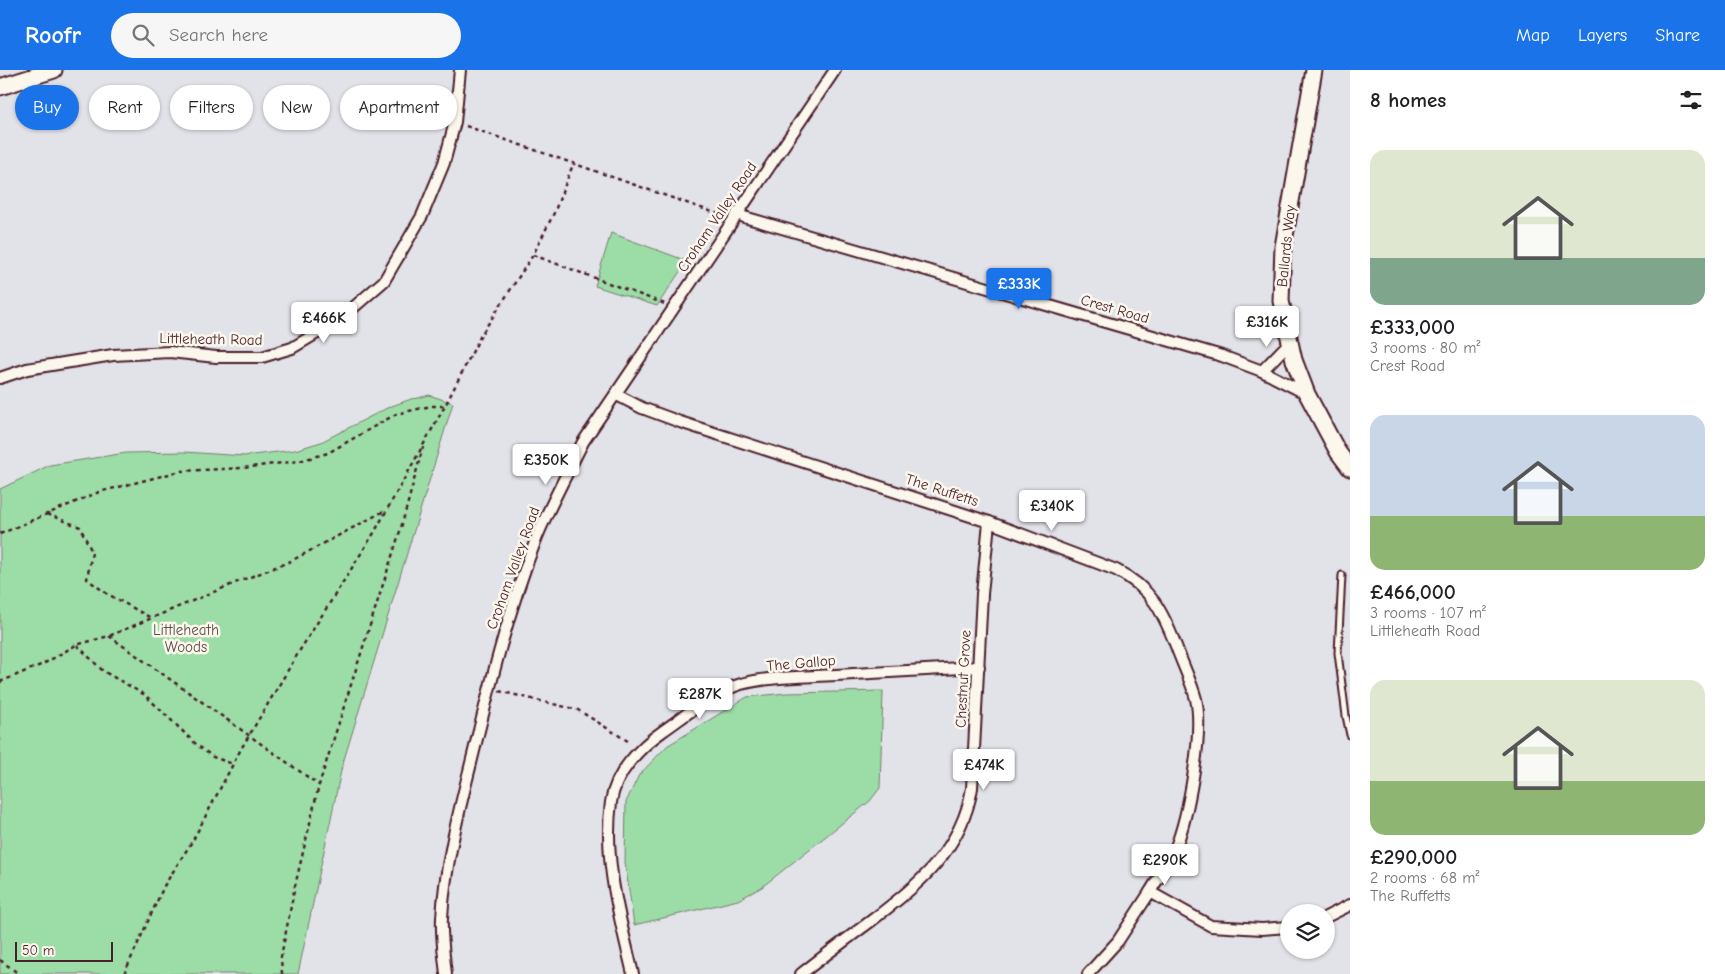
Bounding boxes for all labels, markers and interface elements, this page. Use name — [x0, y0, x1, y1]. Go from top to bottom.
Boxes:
search box — [111, 13, 461, 58]
text: Roofr — [25, 21, 81, 49]
icon: search — [129, 21, 157, 49]
text: Search here — [169, 24, 268, 46]
text: Map — [1516, 25, 1550, 46]
text: Layers — [1578, 25, 1627, 46]
text: Share — [1655, 25, 1700, 46]
chip: Buy — [15, 85, 79, 130]
chip: Rent — [89, 85, 160, 130]
chip: Filters — [170, 85, 253, 130]
chip: New — [263, 85, 330, 130]
chip: Apartment — [340, 85, 457, 130]
icon: filters — [1677, 86, 1705, 114]
text: 8 homes — [1370, 88, 1446, 112]
street label: Croham Valley Road — [673, 158, 761, 276]
icon: home — [1493, 183, 1583, 273]
street label: Ballards Way — [1273, 204, 1299, 288]
pin: £333K — [984, 268, 1054, 310]
text: £333K — [997, 275, 1041, 293]
street label: Crest Road — [1079, 291, 1151, 327]
pin: £466K — [289, 302, 359, 344]
pin: £316K — [1232, 306, 1302, 348]
text: £466K — [302, 309, 346, 327]
text: £316K — [1246, 313, 1288, 331]
text: £333,000 — [1370, 315, 1455, 339]
street label: Littleheath Road — [159, 329, 263, 349]
text: 3 rooms · 80 m² — [1370, 339, 1480, 357]
text: Crest Road — [1370, 357, 1445, 375]
pin: £350K — [511, 444, 581, 486]
icon: home — [1493, 448, 1583, 538]
text: £350K — [523, 451, 569, 469]
street label: The Ruffetts — [903, 470, 981, 510]
pin: £340K — [1017, 490, 1087, 532]
text: £340K — [1030, 497, 1074, 515]
street label: Croham Valley Road — [482, 504, 544, 632]
text: £466,000 — [1370, 580, 1456, 604]
text: 3 rooms · 107 m² — [1370, 604, 1486, 622]
park label: Littleheath Woods — [153, 621, 219, 656]
text: Littleheath Road — [1370, 622, 1480, 640]
street label: Chestnut Grove — [951, 629, 975, 729]
street label: The Gallop — [766, 651, 836, 675]
pin: £287K — [665, 678, 735, 720]
text: £287K — [679, 685, 721, 703]
icon: home — [1493, 713, 1583, 803]
pin: £474K — [949, 748, 1019, 791]
text: £474K — [964, 756, 1004, 774]
pin: £290K — [1130, 844, 1200, 886]
text: £290,000 — [1370, 845, 1457, 869]
text: £290K — [1142, 851, 1188, 869]
text: 2 rooms · 68 m² — [1370, 869, 1480, 887]
text: The Ruffetts — [1370, 887, 1450, 905]
map controls — [1280, 904, 1335, 959]
button: layers — [1280, 904, 1335, 959]
scale bar — [15, 939, 112, 962]
text: 50 m — [22, 942, 54, 959]

